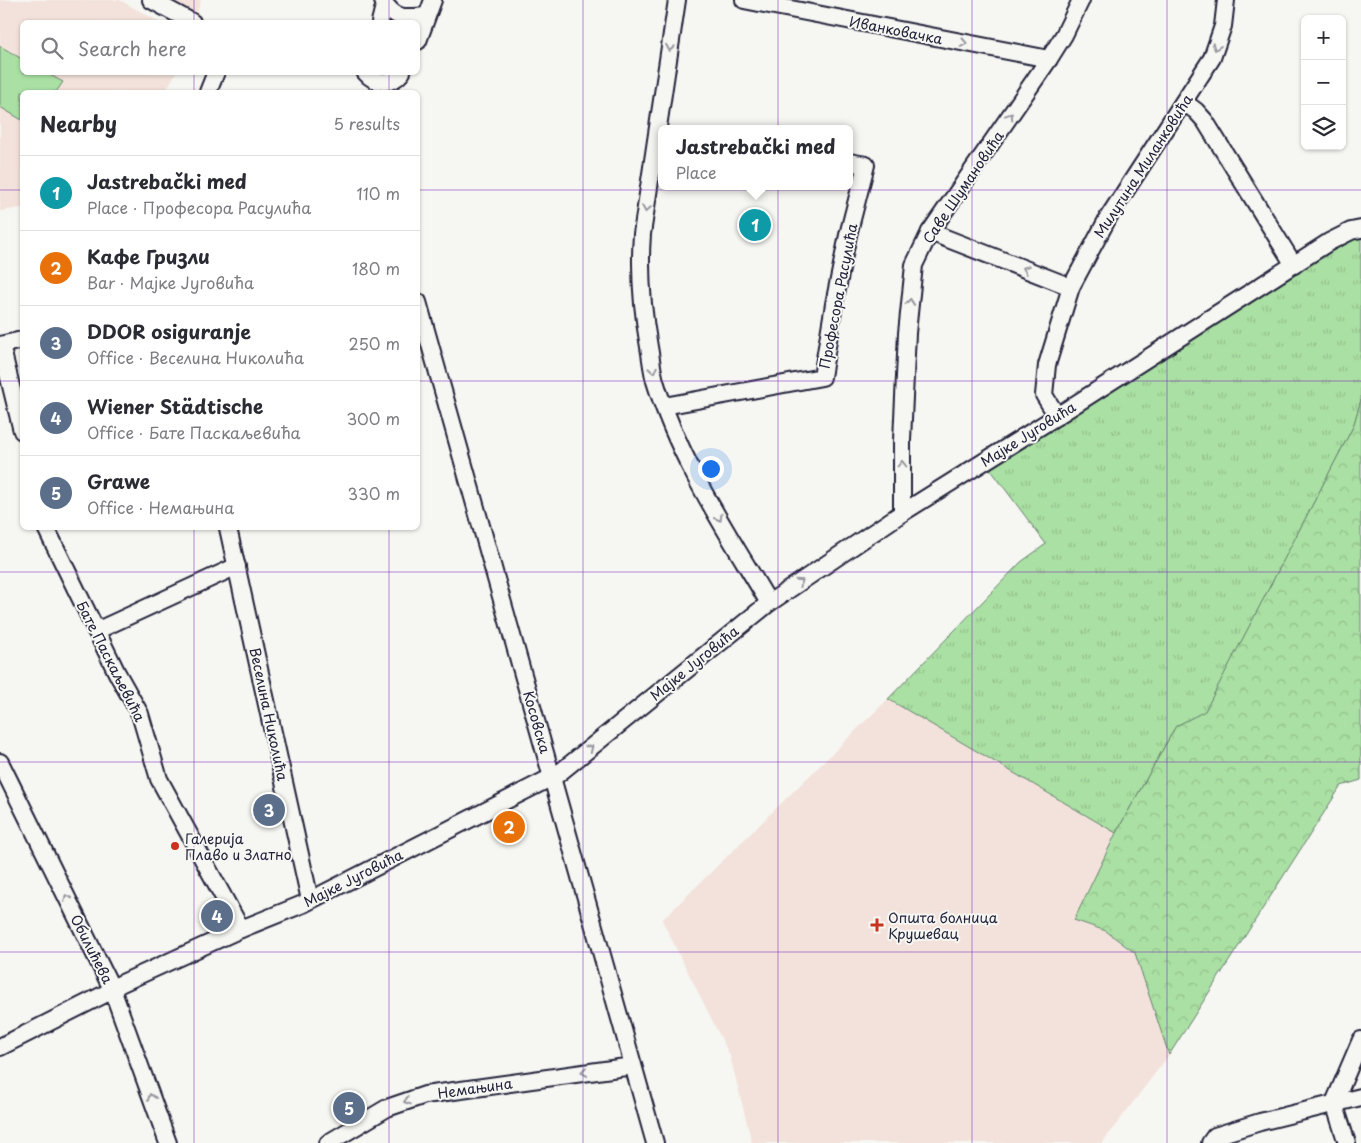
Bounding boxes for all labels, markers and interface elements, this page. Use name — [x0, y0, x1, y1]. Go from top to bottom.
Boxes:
street label: Иванковачка — [848, 11, 945, 49]
map controls — [1301, 15, 1346, 150]
button: + — [1301, 15, 1346, 60]
search box — [20, 20, 420, 75]
icon: search — [38, 34, 66, 62]
text: Search here — [78, 34, 187, 62]
one-way arrow — [959, 37, 968, 47]
one-way arrow — [1212, 43, 1222, 51]
one-way arrow — [665, 45, 676, 53]
button: − — [1301, 60, 1346, 105]
street label: Милутина Миланковића — [1089, 90, 1198, 242]
button: layers — [1301, 105, 1346, 150]
text: Nearby — [40, 107, 117, 139]
text: 5 results — [333, 111, 400, 135]
one-way arrow — [1004, 112, 1013, 122]
popup — [658, 125, 853, 190]
street label: Саве Шумановића — [917, 126, 1009, 248]
text: Jastrebački med — [676, 132, 835, 160]
text: Place — [676, 160, 717, 184]
text: Jastrebački med — [87, 167, 247, 195]
text: 1 — [52, 181, 60, 205]
text: 110 m — [357, 181, 400, 205]
text: Place · Професора Расулића — [87, 195, 311, 219]
one-way arrow — [641, 205, 652, 213]
pin: 1 — [739, 206, 771, 244]
street label: Професора Расулића — [814, 221, 862, 370]
text: Кафе Гризли — [87, 242, 210, 270]
text: 2 — [50, 256, 62, 280]
text: 180 m — [352, 256, 400, 280]
one-way arrow — [1022, 265, 1031, 276]
text: Bar · Мајке Југовића — [87, 270, 254, 294]
one-way arrow — [904, 298, 915, 306]
text: DDOR osiguranje — [87, 317, 251, 345]
text: 3 — [51, 331, 61, 355]
text: 250 m — [349, 331, 400, 355]
text: Office · Веселина Николића — [87, 345, 304, 369]
one-way arrow — [647, 366, 657, 374]
text: Wiener Städtische — [87, 392, 263, 420]
street label: Мајке Југовића — [976, 396, 1080, 472]
text: 4 — [51, 406, 61, 430]
text: 300 m — [346, 406, 400, 430]
text: Office · Бате Паскаљевића — [87, 420, 301, 444]
your location — [698, 456, 724, 482]
one-way arrow — [897, 460, 907, 468]
text: Grawe — [87, 467, 150, 495]
text: 5 — [51, 481, 61, 505]
text: 330 m — [347, 481, 400, 505]
text: Office · Немањина — [87, 495, 234, 519]
one-way arrow — [713, 512, 723, 521]
one-way arrow — [794, 579, 804, 588]
street label: Бате Паскаљевића — [71, 597, 151, 725]
street label: Мајке Југовића — [645, 620, 743, 705]
street label: Веселина Николића — [245, 645, 293, 783]
street label: Косовска — [518, 688, 556, 756]
one-way arrow — [585, 744, 594, 753]
pin: 3 — [253, 791, 285, 829]
pin: 2 — [493, 808, 525, 846]
place label: Галерија Плаво и Златно — [185, 828, 292, 865]
marker: Галерија Плаво и Златно — [169, 840, 181, 852]
street label: Мајке Југовића — [300, 844, 406, 912]
one-way arrow — [63, 895, 73, 904]
pin: 4 — [201, 897, 233, 935]
place label: Општа болница Крушевац — [888, 907, 998, 944]
street label: Обилићева — [66, 911, 119, 987]
marker: Општа болница Крушевац — [870, 918, 884, 932]
one-way arrow — [580, 1067, 589, 1077]
street label: Немањина — [436, 1072, 514, 1104]
pin: 5 — [333, 1089, 365, 1127]
one-way arrow — [147, 1093, 157, 1102]
one-way arrow — [403, 1095, 411, 1105]

